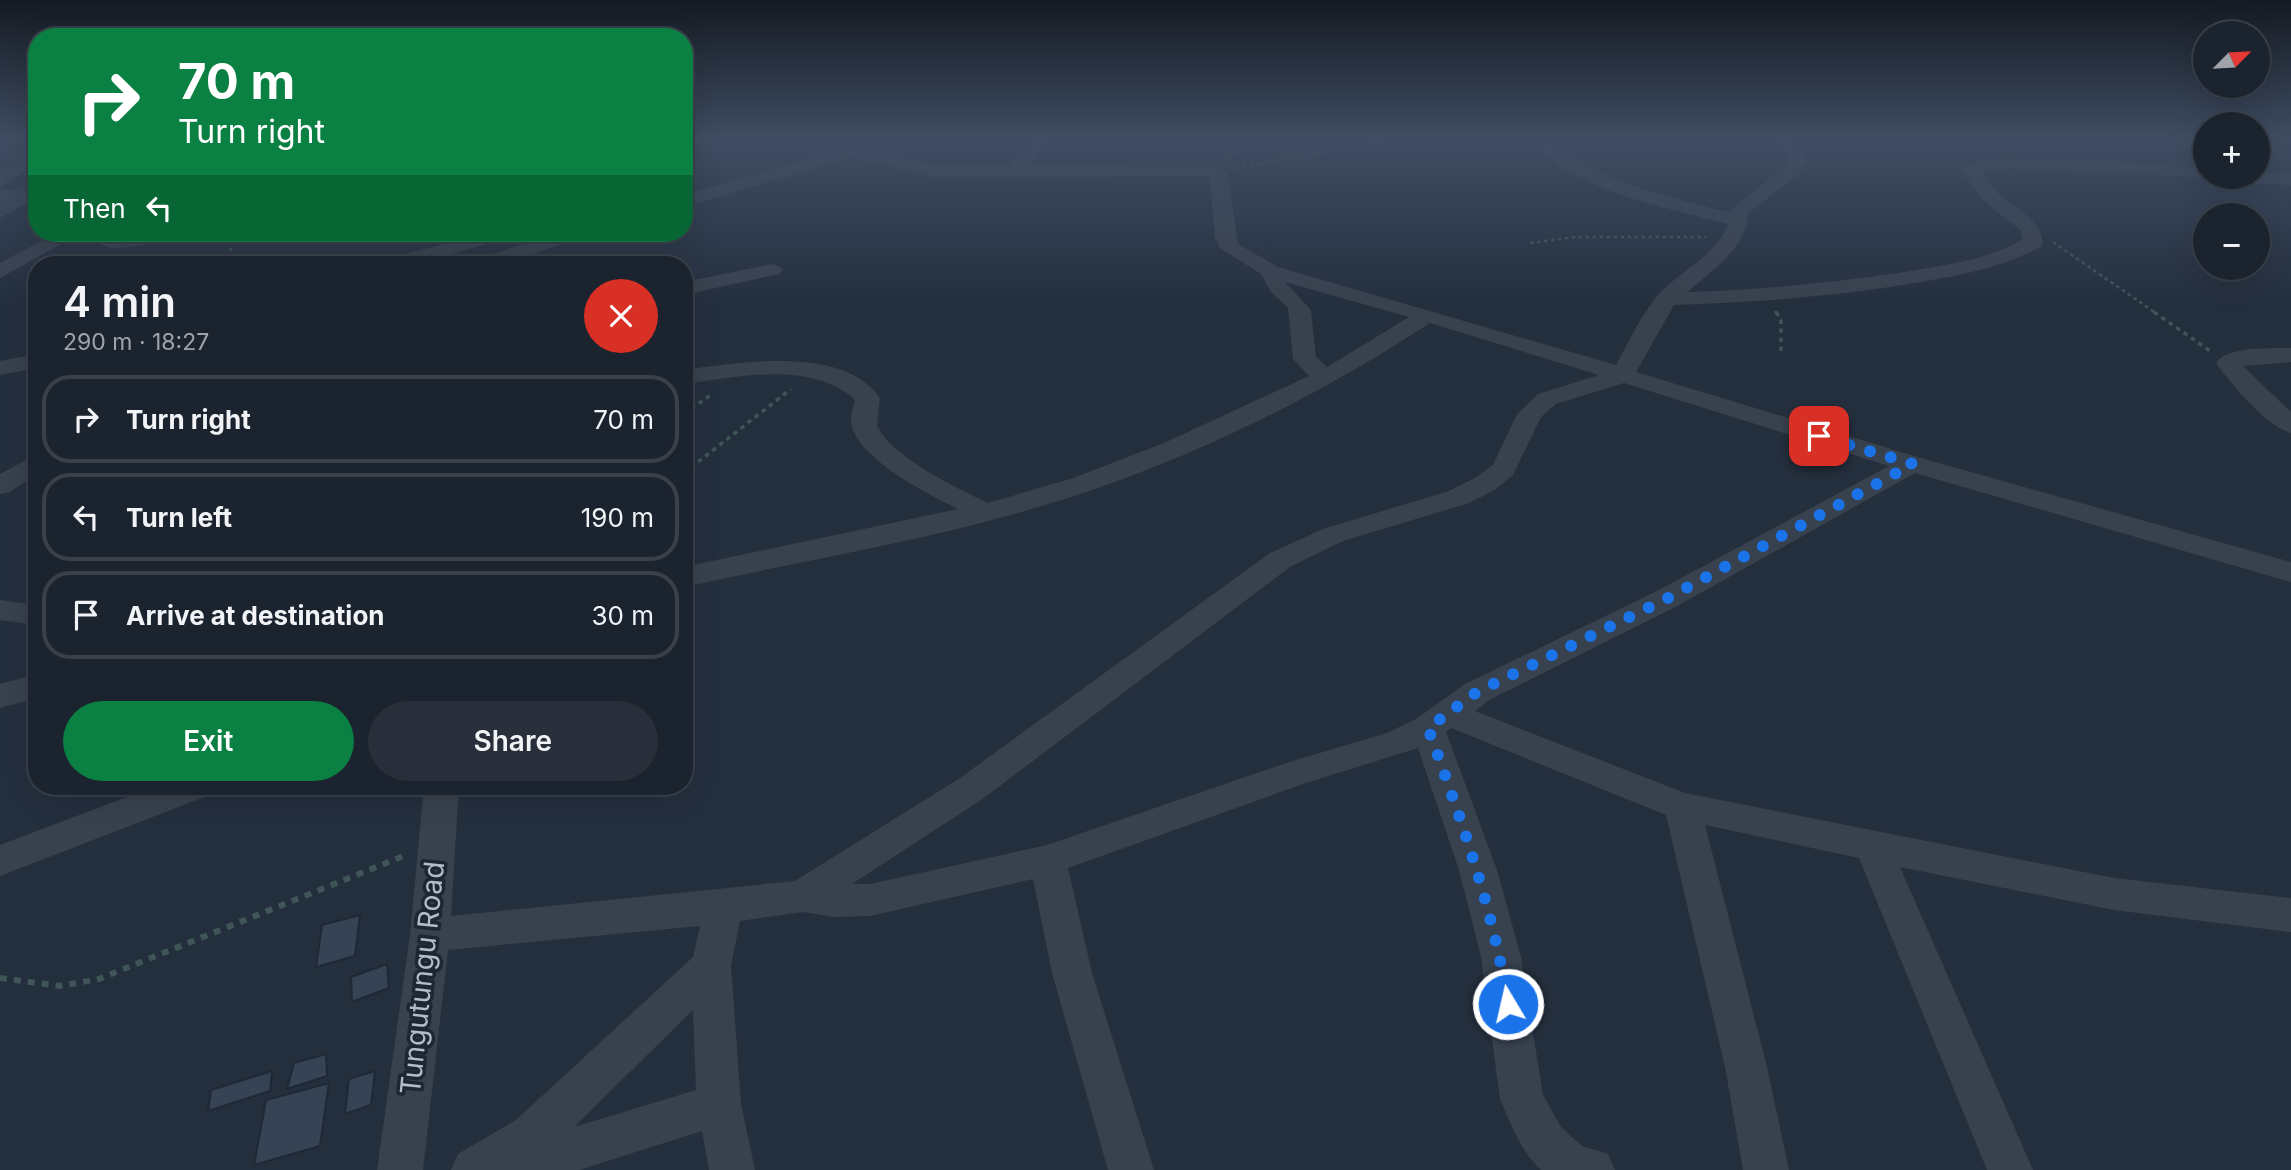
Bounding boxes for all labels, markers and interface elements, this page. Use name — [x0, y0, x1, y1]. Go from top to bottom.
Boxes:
north arrow — [2193, 21, 2270, 98]
map controls — [2193, 21, 2270, 280]
text: 70 m — [178, 52, 295, 111]
icon: right — [63, 56, 154, 147]
text: Turn right — [178, 112, 325, 151]
button: + — [2193, 112, 2270, 189]
icon: left — [140, 189, 178, 227]
text: Then — [63, 193, 126, 224]
button: − — [2193, 203, 2270, 280]
text: 4 min — [63, 276, 176, 327]
button: close — [584, 279, 658, 353]
text: 290 m · 18:27 — [63, 328, 209, 356]
icon: right — [67, 400, 105, 438]
text: Turn right — [126, 404, 251, 435]
text: 70 m — [593, 404, 654, 435]
pin — [1789, 406, 1849, 466]
icon: arrive — [1800, 417, 1838, 455]
icon: left — [67, 498, 105, 536]
text: Turn left — [126, 502, 232, 533]
text: 190 m — [581, 502, 654, 533]
icon: arrive — [67, 596, 105, 634]
text: Arrive at destination — [126, 600, 385, 631]
text: 30 m — [591, 600, 654, 631]
button: Exit — [63, 701, 354, 781]
button: Share — [368, 701, 658, 781]
street label: Tungutungu Road — [393, 860, 451, 1096]
position arrow — [1471, 967, 1545, 1041]

